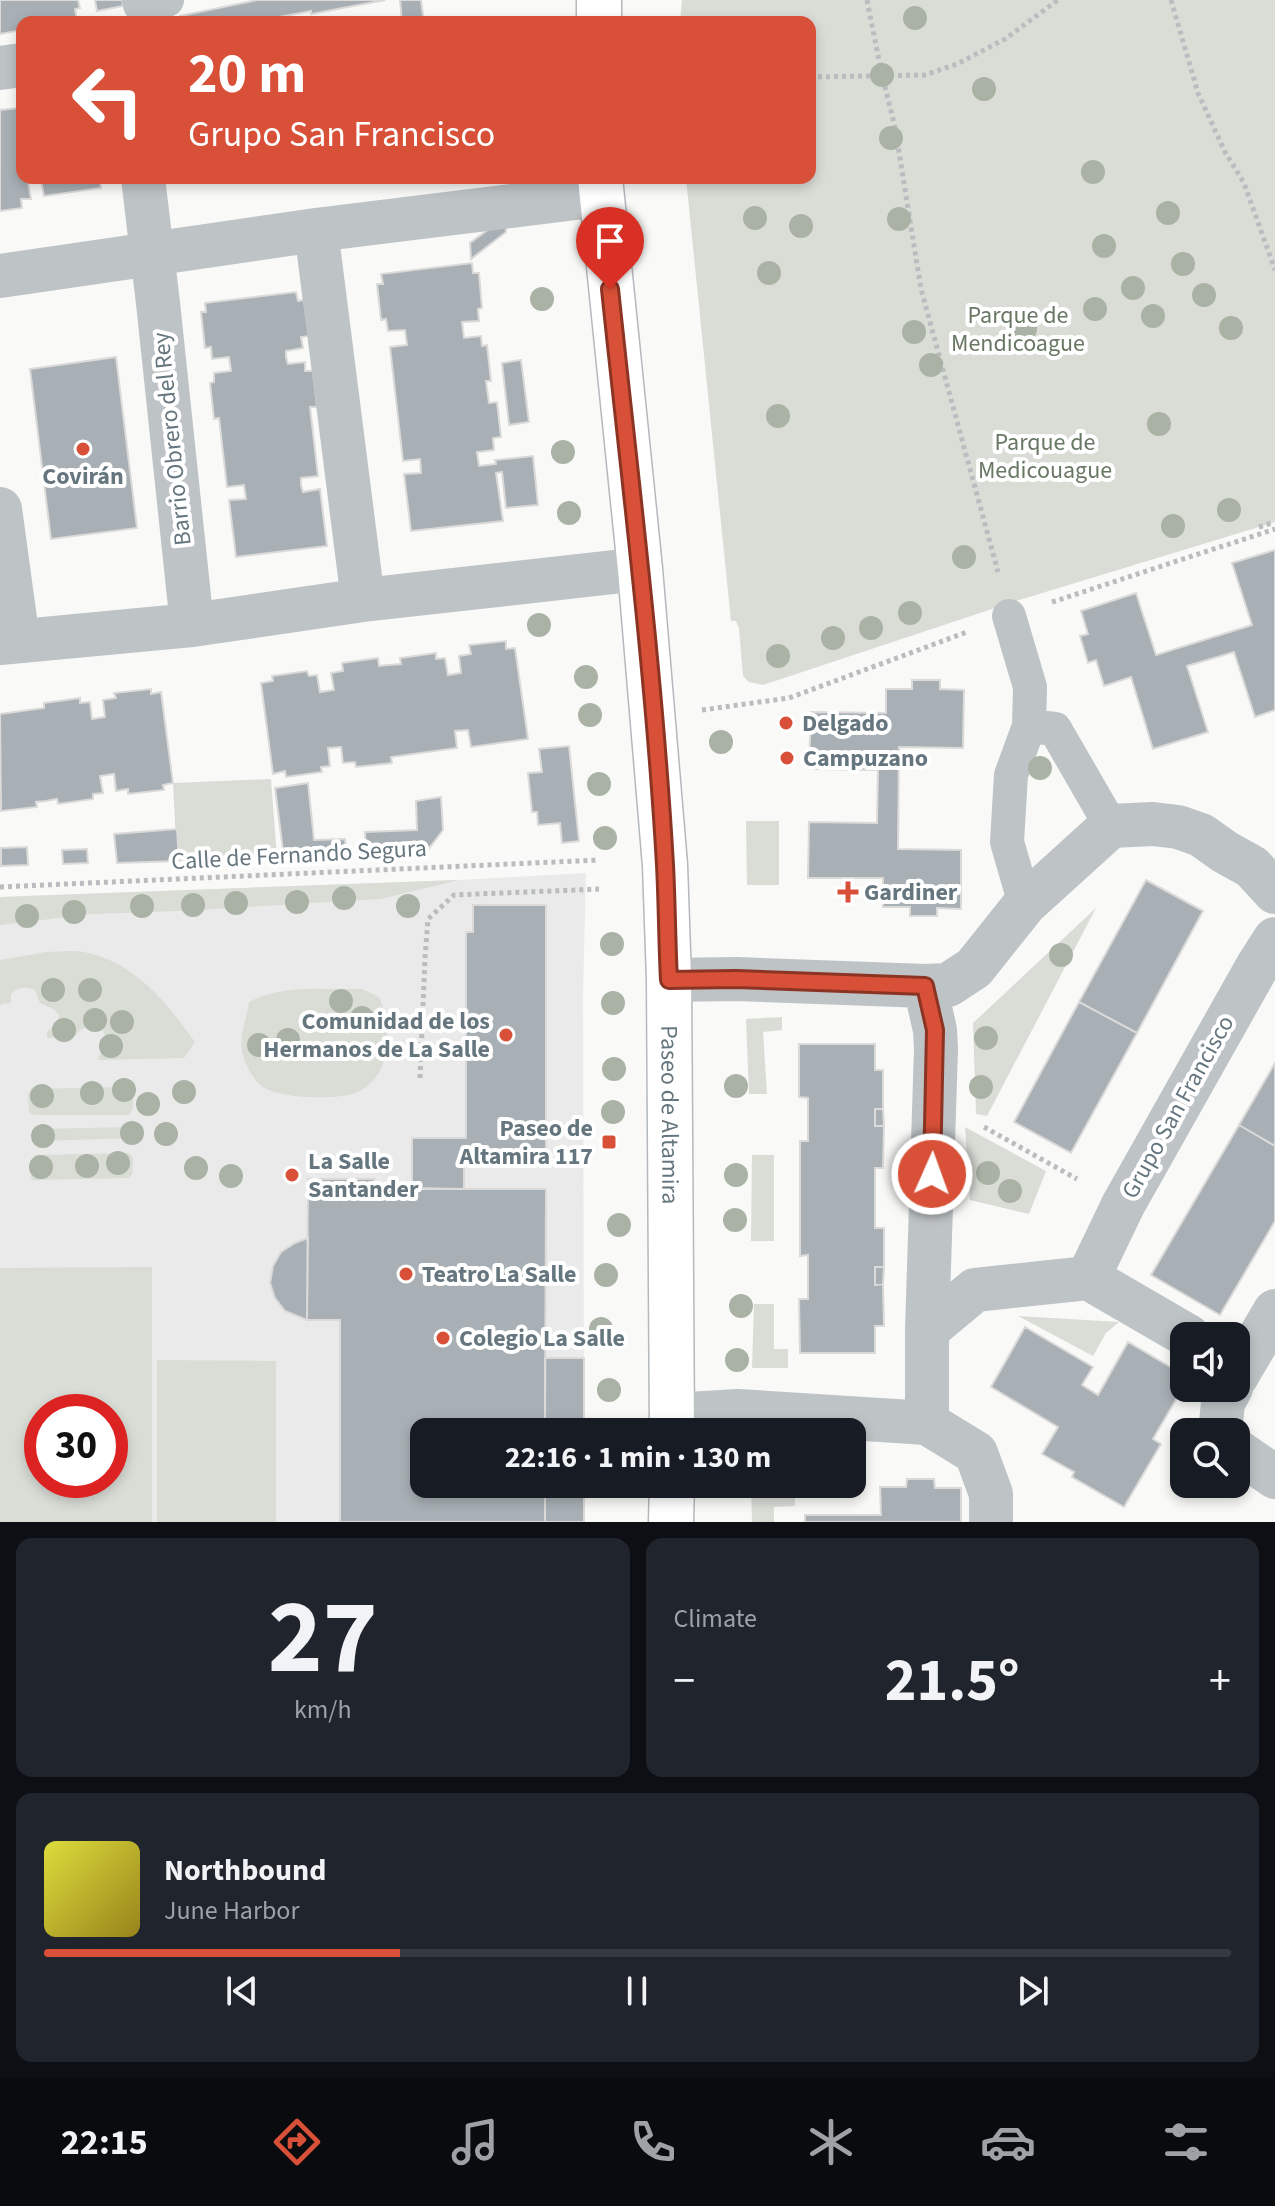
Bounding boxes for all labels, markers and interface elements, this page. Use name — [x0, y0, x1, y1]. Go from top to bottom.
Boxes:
text: 20 m — [188, 35, 306, 114]
icon: left — [56, 48, 160, 152]
text: Grupo San Francisco — [188, 109, 495, 160]
pin — [576, 207, 644, 289]
icon: arrive — [588, 219, 632, 263]
park label: Parque de Mendicoague — [951, 298, 1085, 361]
street label: Barrio Obrero del Rey — [143, 331, 201, 547]
park label: Parque de Medicouague — [978, 425, 1112, 488]
marker: Covirán — [74, 440, 92, 458]
place label: Covirán — [42, 459, 124, 494]
place label: Delgado — [802, 706, 889, 741]
marker: Delgado — [777, 714, 795, 732]
place label: Campuzano — [803, 741, 928, 776]
marker: Campuzano — [778, 749, 796, 767]
street label: Calle de Fernando Segura — [171, 831, 427, 879]
place label: Gardiner — [864, 875, 958, 910]
marker: Gardiner — [839, 883, 857, 901]
place label: Comunidad de los Hermanos de La Salle — [263, 1004, 490, 1067]
street label: Grupo San Francisco — [1113, 1009, 1243, 1205]
street label: Paseo de Altamira — [652, 1025, 688, 1204]
marker: Comunidad de los Hermanos de La Salle — [497, 1026, 515, 1044]
place label: Paseo de Altamira 117 — [459, 1111, 593, 1174]
position arrow — [890, 1132, 974, 1216]
marker: Paseo de Altamira 117 — [600, 1133, 618, 1151]
place label: La Salle Santander — [308, 1144, 419, 1207]
marker: La Salle Santander — [283, 1166, 301, 1184]
place label: Teatro La Salle — [422, 1257, 577, 1292]
marker: Teatro La Salle — [397, 1265, 415, 1283]
place label: Colegio La Salle — [459, 1321, 625, 1356]
map controls — [1170, 1322, 1250, 1498]
button: sound — [1170, 1322, 1250, 1402]
marker: Colegio La Salle — [434, 1329, 452, 1347]
speed limit sign: 30 — [24, 1394, 128, 1498]
button: search — [1170, 1418, 1250, 1498]
text: 22:16 · 1 min · 130 m — [505, 1436, 771, 1479]
text: 27 — [268, 1565, 378, 1713]
text: Climate — [674, 1600, 757, 1637]
text: 21.5° — [885, 1639, 1020, 1724]
text: − — [674, 1650, 695, 1713]
text: + — [1209, 1650, 1231, 1713]
text: km/h — [294, 1691, 352, 1728]
text: Northbound — [164, 1849, 326, 1892]
text: June Harbor — [164, 1892, 300, 1929]
icon: previous — [220, 1969, 264, 2013]
icon: pause — [615, 1969, 659, 2013]
icon: next — [1011, 1969, 1055, 2013]
icon: directions — [269, 2114, 325, 2170]
icon: music — [447, 2114, 503, 2170]
icon: phone — [625, 2114, 681, 2170]
icon: climate — [803, 2114, 859, 2170]
icon: car — [980, 2114, 1036, 2170]
icon: filters — [1158, 2114, 1214, 2170]
text: 22:15 — [61, 2117, 148, 2168]

